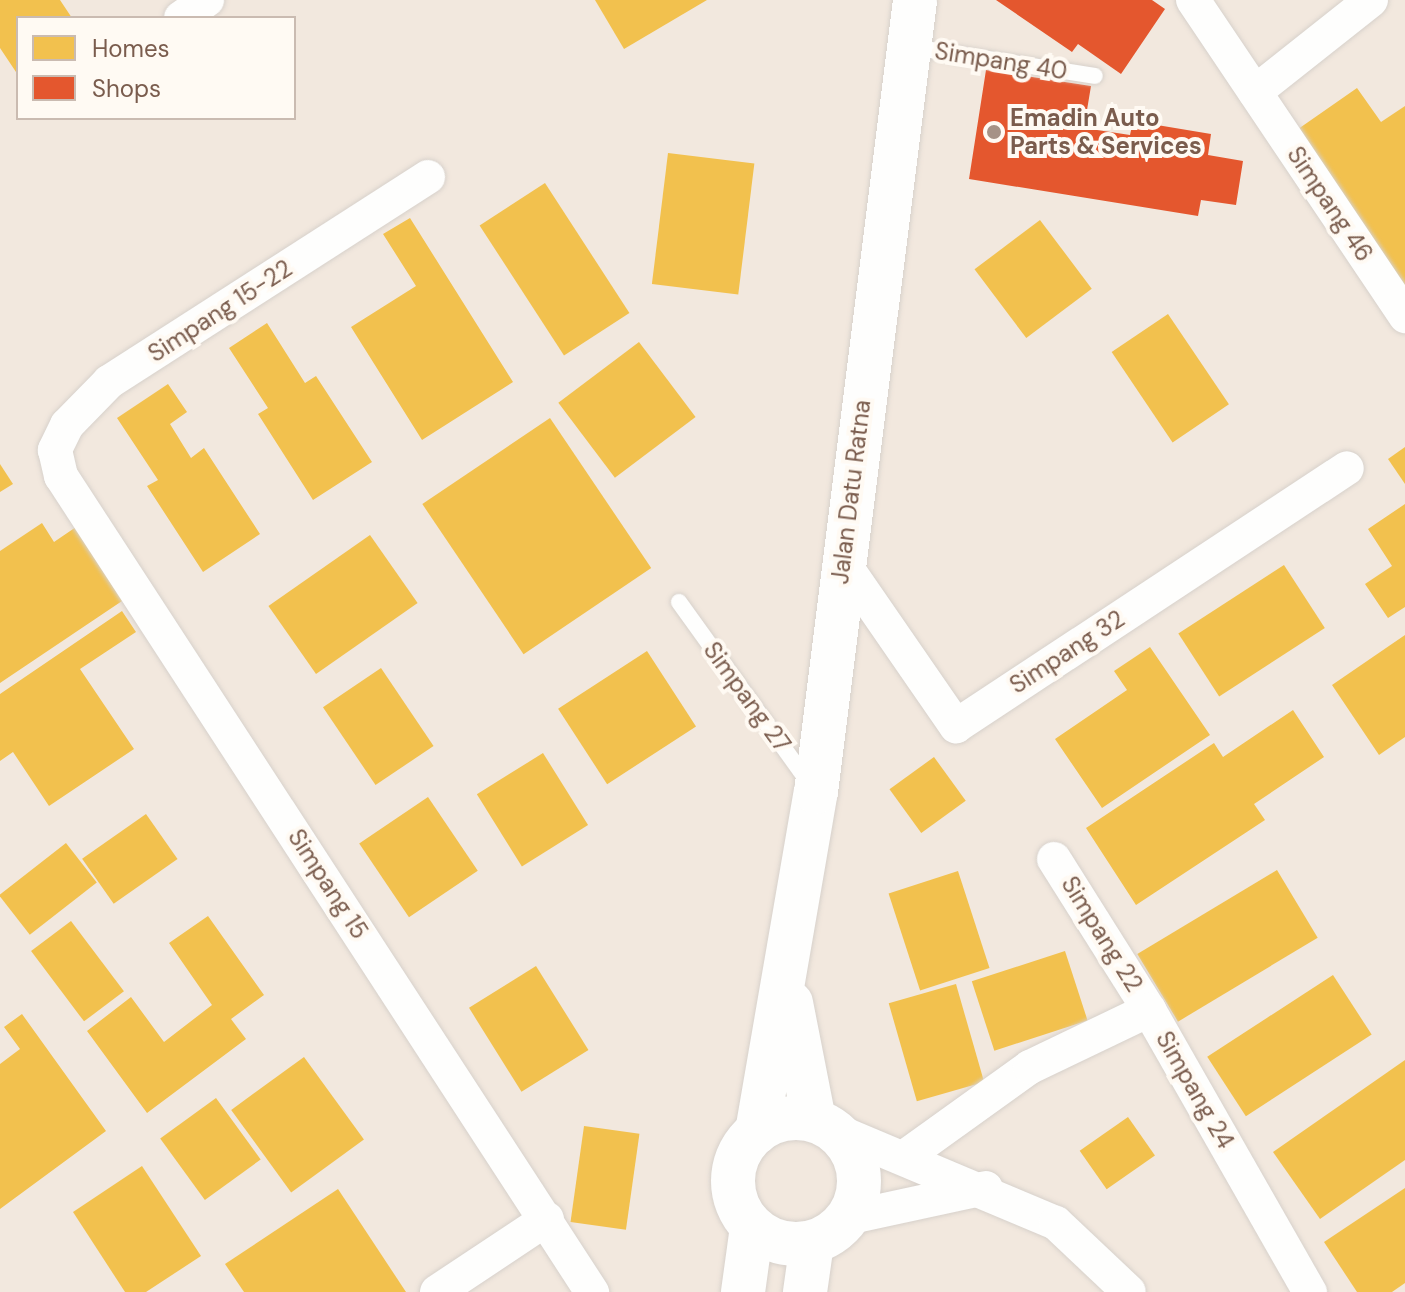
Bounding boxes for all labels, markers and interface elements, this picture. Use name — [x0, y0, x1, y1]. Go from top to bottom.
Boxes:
legend — [16, 16, 296, 120]
text: Homes — [92, 33, 170, 64]
street label: Simpang 40 — [933, 36, 1069, 86]
text: Shops — [92, 73, 161, 104]
place label: Emadin Auto Parts & Services — [1010, 104, 1202, 160]
marker: Emadin Auto Parts & Services — [985, 123, 1003, 141]
street label: Simpang 46 — [1281, 141, 1379, 267]
street label: Simpang 15-22 — [143, 254, 297, 368]
street label: Jalan Datu Ratna — [825, 398, 877, 586]
street label: Simpang 32 — [1004, 604, 1130, 700]
street label: Simpang 27 — [697, 636, 797, 758]
street label: Simpang 15 — [282, 824, 374, 944]
street label: Simpang 22 — [1055, 871, 1149, 997]
street label: Simpang 24 — [1150, 1026, 1240, 1154]

